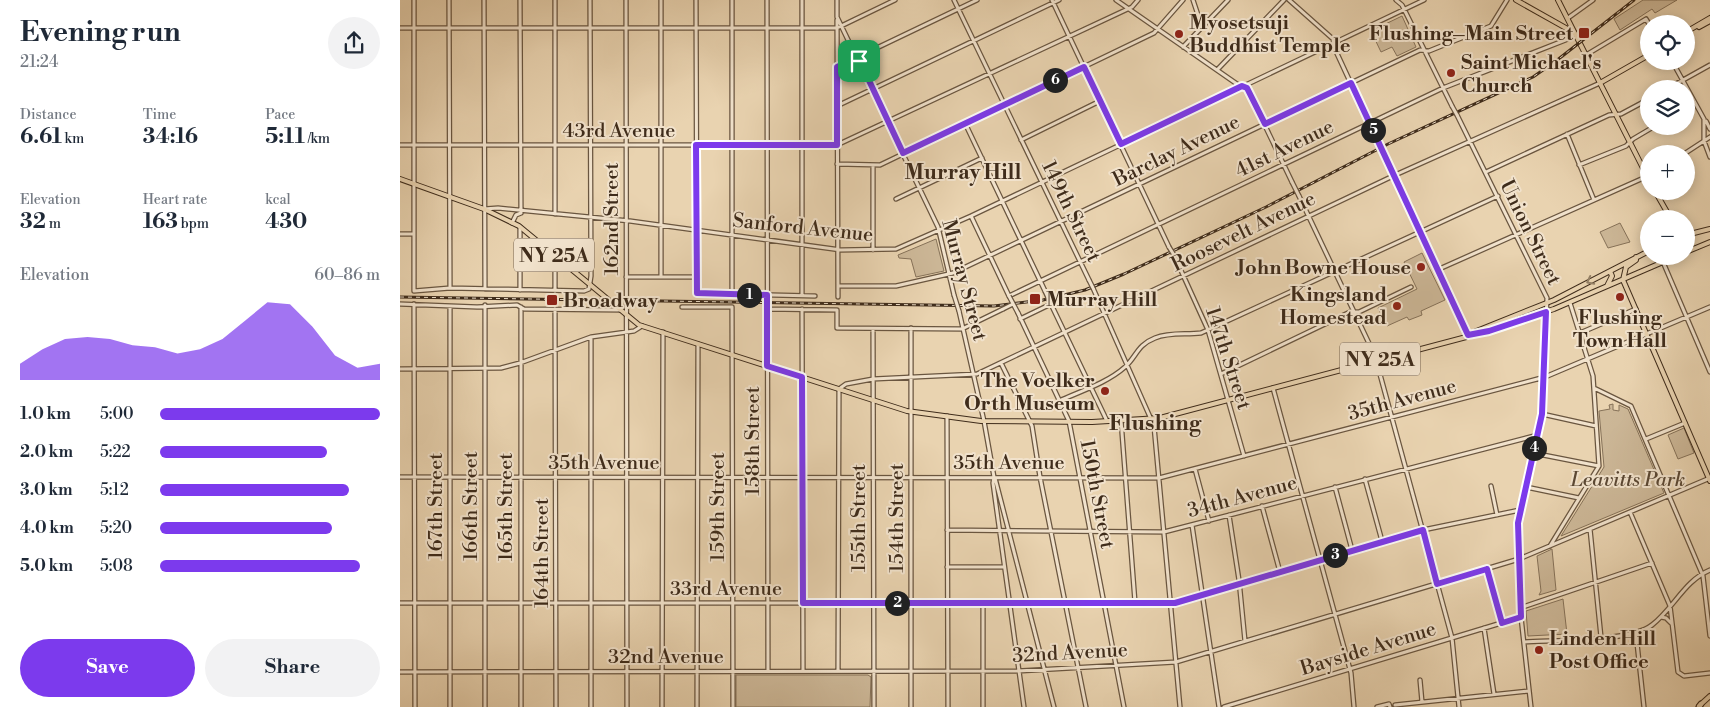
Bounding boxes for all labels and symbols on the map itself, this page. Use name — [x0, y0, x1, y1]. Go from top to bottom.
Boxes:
place label: Myosetsuji Buddhist Temple — [1189, 11, 1351, 59]
place label: Flushing–Main Street — [1369, 22, 1574, 47]
marker: Flushing–Main Street — [1577, 26, 1591, 40]
marker: Myosetsuji Buddhist Temple — [1173, 28, 1185, 40]
pin — [838, 40, 880, 82]
place label: Saint Michael's Church — [1461, 51, 1601, 99]
marker: Saint Michael's Church — [1445, 67, 1457, 79]
pin: 6 — [1042, 68, 1068, 92]
street label: Barclay Avenue — [1108, 110, 1244, 193]
street label: 41st Avenue — [1231, 115, 1338, 184]
pin: 5 — [1360, 118, 1386, 142]
street label: 43rd Avenue — [563, 119, 675, 144]
street label: 149th Street — [1035, 157, 1106, 266]
district label: Murray Hill — [905, 160, 1022, 186]
street label: 162nd Street — [600, 162, 625, 276]
street label: Union Street — [1493, 176, 1566, 290]
street label: Roosevelt Avenue — [1167, 187, 1320, 278]
street label: Sanford Avenue — [731, 209, 875, 248]
street label: Murray Street — [935, 217, 992, 344]
road number: NY 25A — [514, 238, 594, 272]
place label: John Bowne House — [1234, 256, 1411, 281]
marker: John Bowne House — [1415, 261, 1427, 273]
one-way arrow — [1586, 275, 1595, 285]
pin: 1 — [736, 282, 762, 308]
place label: Kingsland Homestead — [1280, 283, 1387, 331]
place label: Murray Hill — [1046, 288, 1158, 313]
place label: Broadway — [563, 289, 659, 314]
marker: Flushing Town Hall — [1614, 291, 1626, 303]
marker: Murray Hill — [1028, 292, 1042, 306]
marker: Broadway — [545, 293, 559, 307]
marker: Kingsland Homestead — [1391, 300, 1403, 312]
street label: 147th Street — [1199, 304, 1256, 413]
place label: Flushing Town Hall — [1573, 306, 1667, 354]
road number: NY 25A — [1340, 342, 1420, 376]
place label: The Voelker Orth Museum — [964, 369, 1095, 417]
street label: 35th Avenue — [1345, 374, 1459, 427]
marker: The Voelker Orth Museum — [1099, 385, 1111, 397]
street label: 158th Street — [741, 386, 766, 496]
district label: Flushing — [1109, 410, 1202, 437]
pin: 4 — [1522, 436, 1546, 460]
street label: 150th Street — [1074, 438, 1119, 551]
street label: 166th Street — [459, 451, 484, 561]
street label: 35th Avenue — [548, 451, 660, 476]
street label: 35th Avenue — [953, 451, 1065, 476]
street label: 159th Street — [706, 452, 731, 562]
street label: 167th Street — [424, 453, 449, 559]
street label: 165th Street — [494, 453, 519, 561]
street label: 154th Street — [885, 463, 910, 573]
street label: 155th Street — [847, 464, 872, 572]
park label: Leavitts Park — [1570, 468, 1685, 493]
street label: 34th Avenue — [1185, 471, 1300, 524]
street label: 164th Street — [530, 498, 555, 608]
pin: 3 — [1322, 542, 1348, 568]
street label: 33rd Avenue — [670, 577, 782, 602]
pin: 2 — [884, 590, 910, 616]
street label: Bayside Avenue — [1297, 617, 1439, 682]
place label: Linden Hill Post Office — [1549, 627, 1657, 675]
street label: 32nd Avenue — [1012, 638, 1129, 669]
marker: Linden Hill Post Office — [1533, 644, 1545, 656]
street label: 32nd Avenue — [608, 645, 724, 670]

